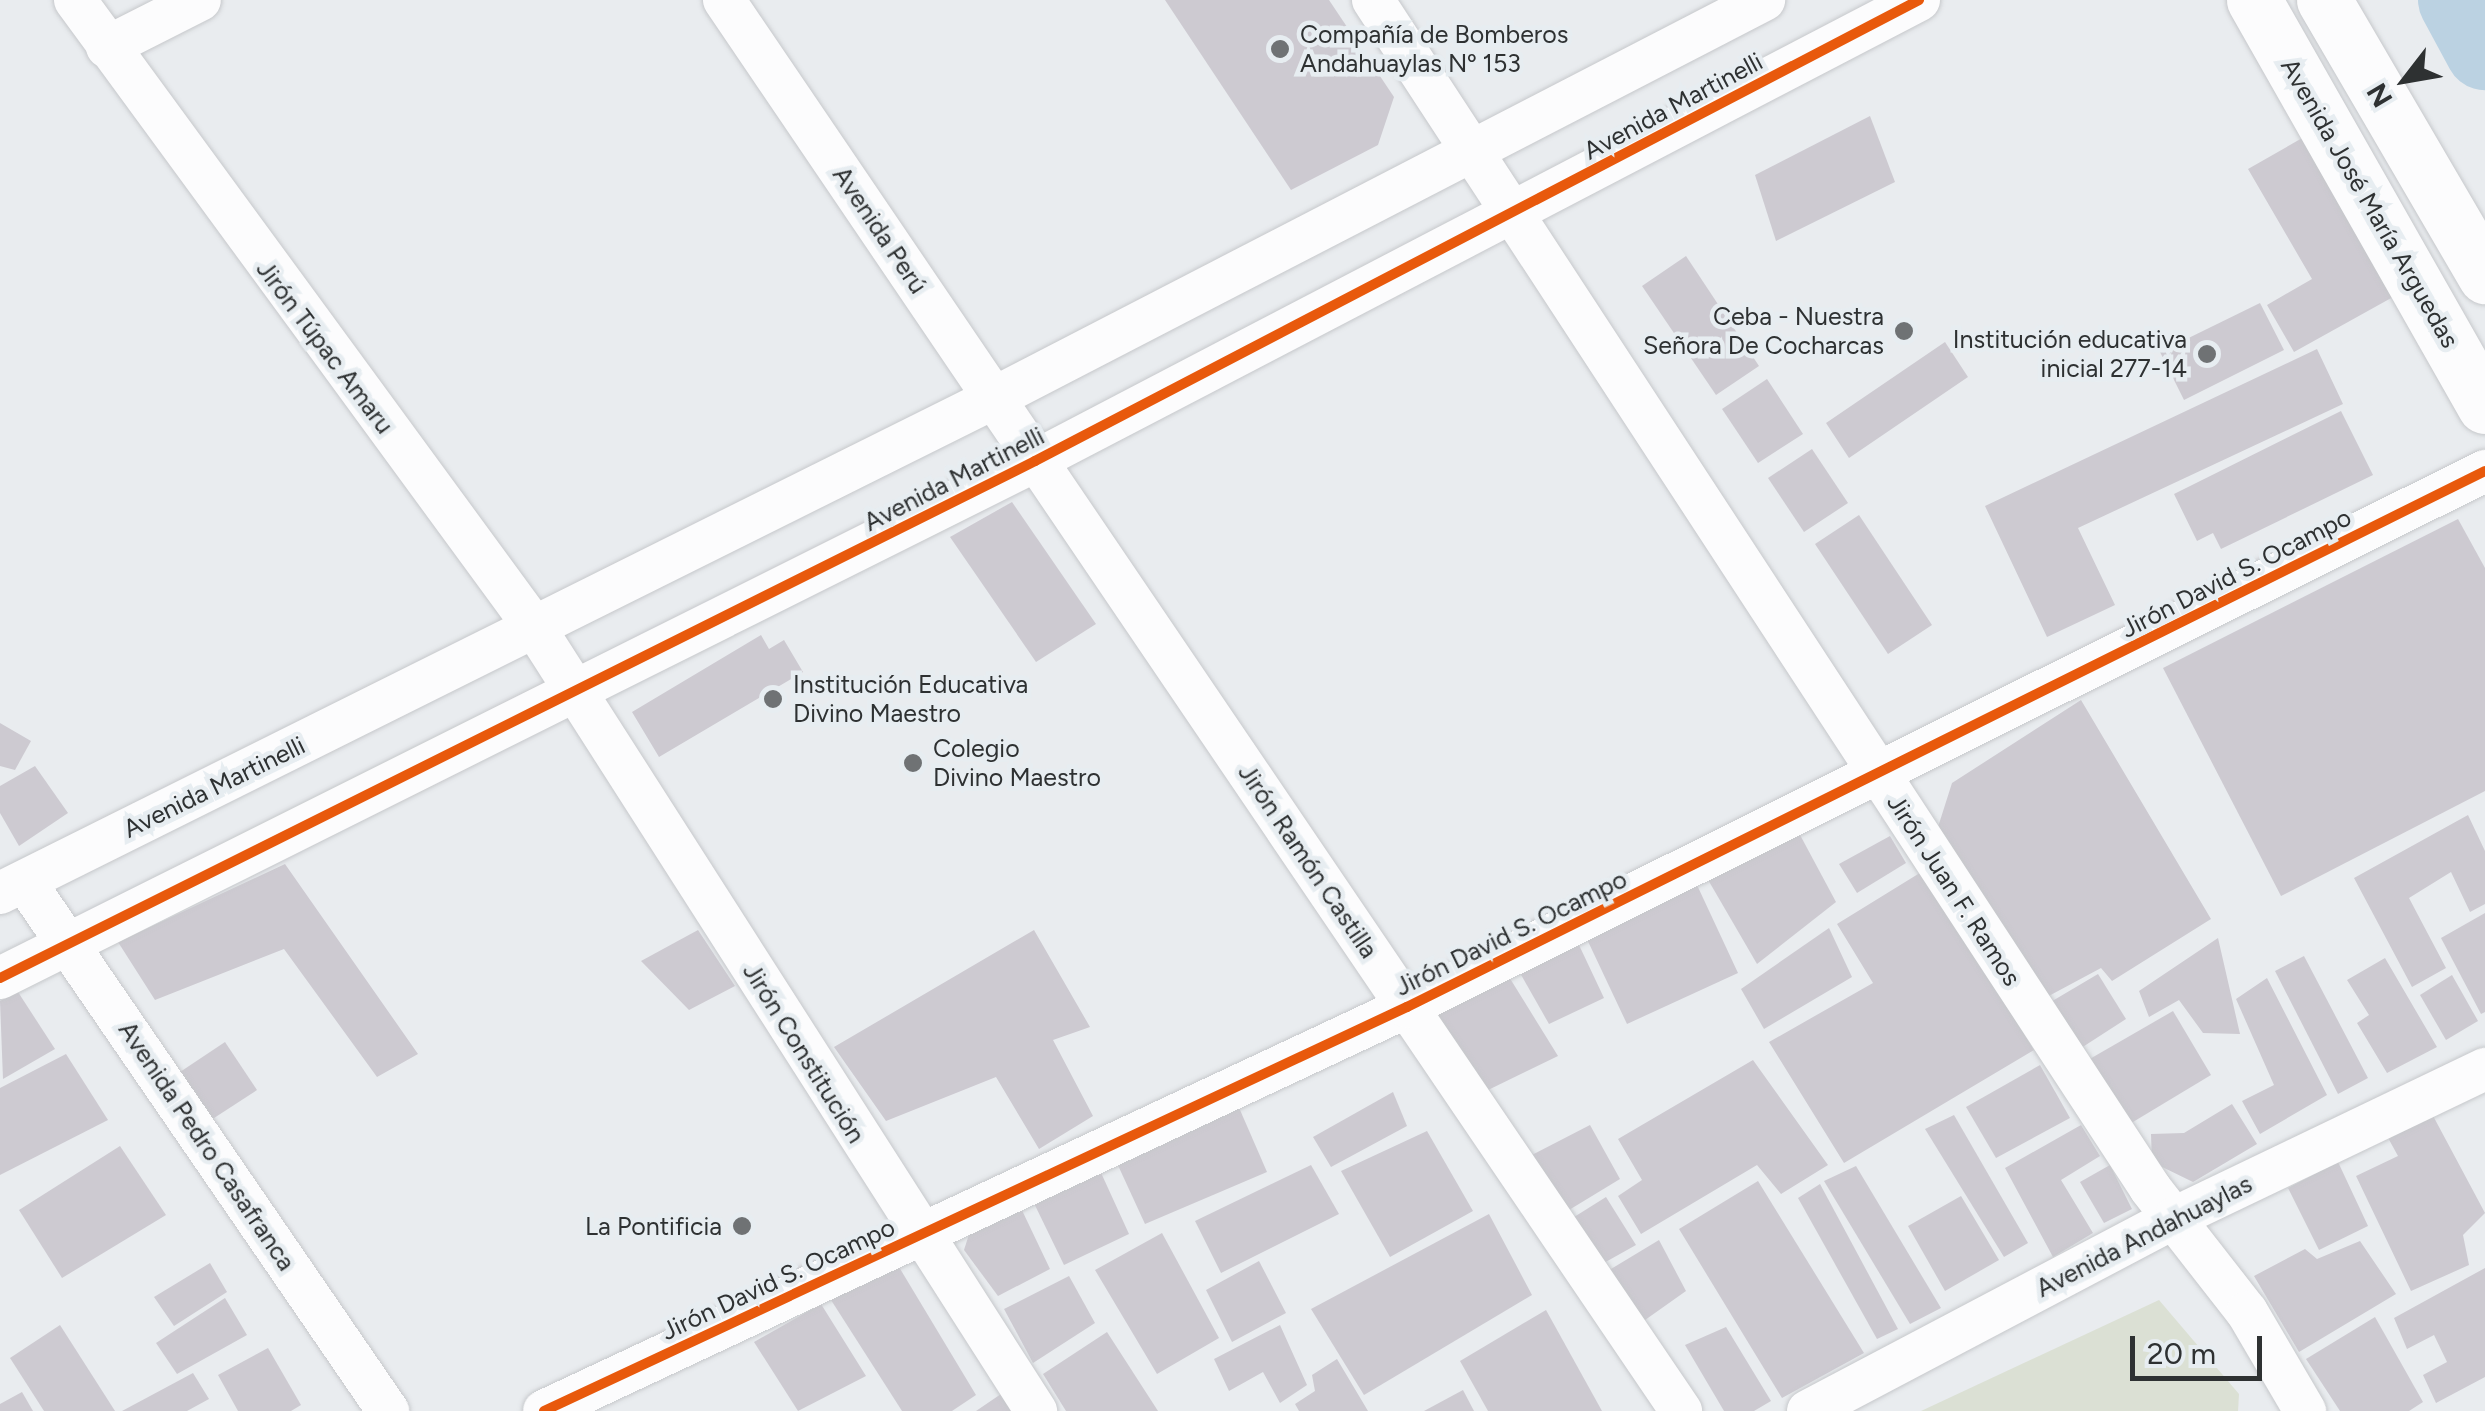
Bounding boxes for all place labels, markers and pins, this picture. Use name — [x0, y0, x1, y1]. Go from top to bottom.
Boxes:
place label: Compañía de Bomberos Andahuaylas Nº 153 — [1300, 20, 1568, 79]
marker: Compañía de Bomberos Andahuaylas Nº 153 — [1269, 38, 1291, 60]
place label: Ceba - Nuestra Señora De Cocharcas — [1643, 302, 1884, 361]
marker: Ceba - Nuestra Señora De Cocharcas — [1893, 320, 1915, 342]
place label: Institución educativa inicial 277-14 — [1953, 325, 2187, 384]
marker: Institución educativa inicial 277-14 — [2196, 343, 2218, 365]
place label: Institución Educativa Divino Maestro — [793, 670, 1028, 729]
marker: Institución Educativa Divino Maestro — [762, 688, 784, 710]
place label: Colegio Divino Maestro — [933, 734, 1101, 793]
marker: Colegio Divino Maestro — [902, 752, 924, 774]
place label: La Pontificia — [585, 1211, 722, 1241]
marker: La Pontificia — [731, 1215, 753, 1237]

